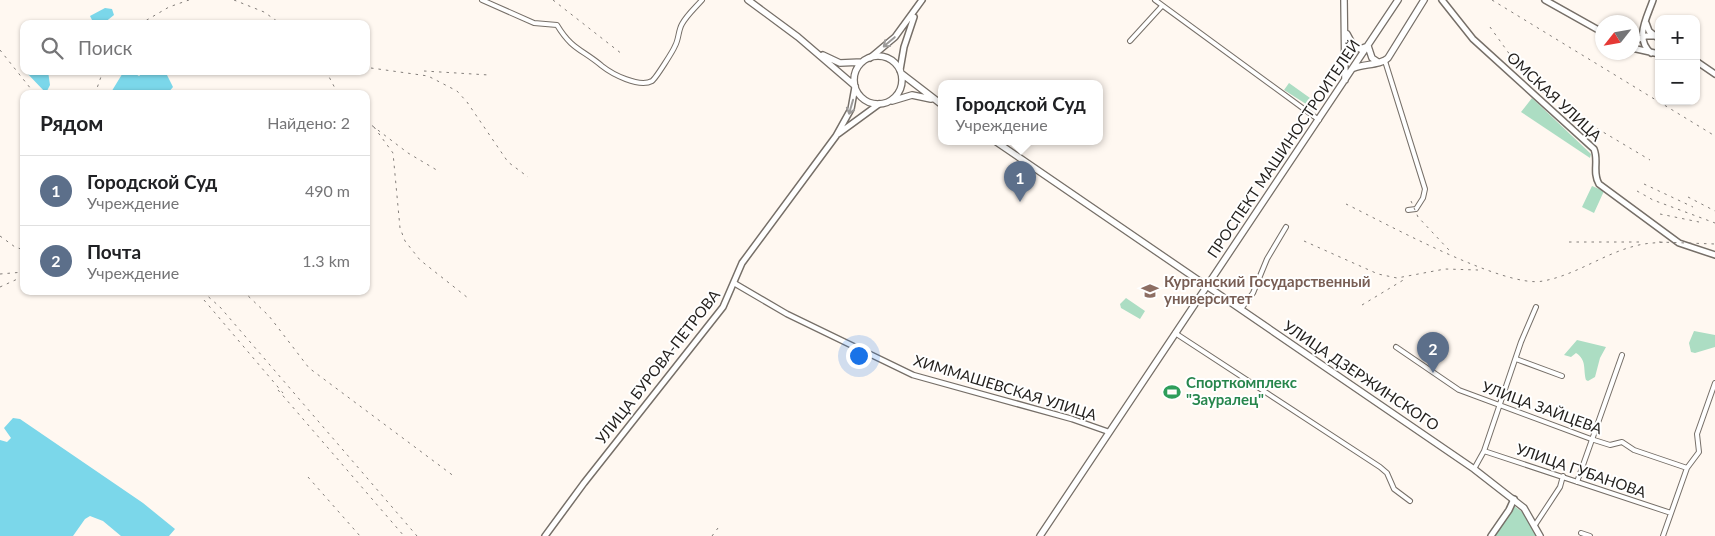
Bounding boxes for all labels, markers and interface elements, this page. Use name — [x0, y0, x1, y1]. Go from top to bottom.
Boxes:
north arrow — [1595, 15, 1640, 60]
map controls — [1655, 15, 1700, 105]
button: + — [1655, 15, 1700, 60]
search box — [20, 20, 370, 75]
icon: search — [38, 34, 66, 62]
text: Поиск — [78, 36, 132, 59]
street label: ПРОСПЕКТ МАШИНОСТРОИТЕЛЕЙ — [1203, 36, 1363, 261]
one-way arrow — [882, 37, 895, 48]
street label: ОМСКАЯ УЛИЦА — [1504, 48, 1606, 145]
button: − — [1655, 60, 1700, 105]
popup — [938, 80, 1103, 145]
text: Городской Суд — [955, 92, 1086, 115]
one-way arrow — [845, 99, 855, 115]
text: Рядом — [40, 110, 103, 135]
text: Найдено: 2 — [267, 113, 350, 132]
text: Учреждение — [955, 115, 1048, 134]
pin: 1 — [1004, 161, 1036, 202]
text: Городской Суд — [87, 170, 217, 193]
text: 1 — [51, 181, 61, 200]
text: 490 m — [305, 181, 350, 200]
text: Учреждение — [87, 193, 179, 212]
text: Почта — [87, 240, 141, 263]
text: 2 — [51, 251, 61, 270]
text: 1.3 km — [302, 251, 350, 270]
text: Учреждение — [87, 263, 179, 282]
place label: Курганский Государственный университет — [1164, 272, 1371, 307]
school or university icon: Курганский Государственный университет — [1140, 281, 1160, 301]
street label: УЛИЦА БУРОВА-ПЕТРОВА — [591, 285, 724, 447]
street label: УЛИЦА ДЗЕРЖИНСКОГО — [1280, 316, 1443, 434]
pin: 2 — [1417, 332, 1449, 373]
your location — [846, 343, 872, 369]
street label: ХИММАШЕВСКАЯ УЛИЦА — [912, 351, 1100, 424]
place label: Спорткомплекс "Зауралец" — [1186, 373, 1297, 408]
street label: УЛИЦА ЗАЙЦЕВА — [1480, 377, 1606, 437]
sports icon: Спорткомплекс "Зауралец" — [1162, 382, 1182, 402]
street label: УЛИЦА ГУБАНОВА — [1514, 439, 1650, 501]

